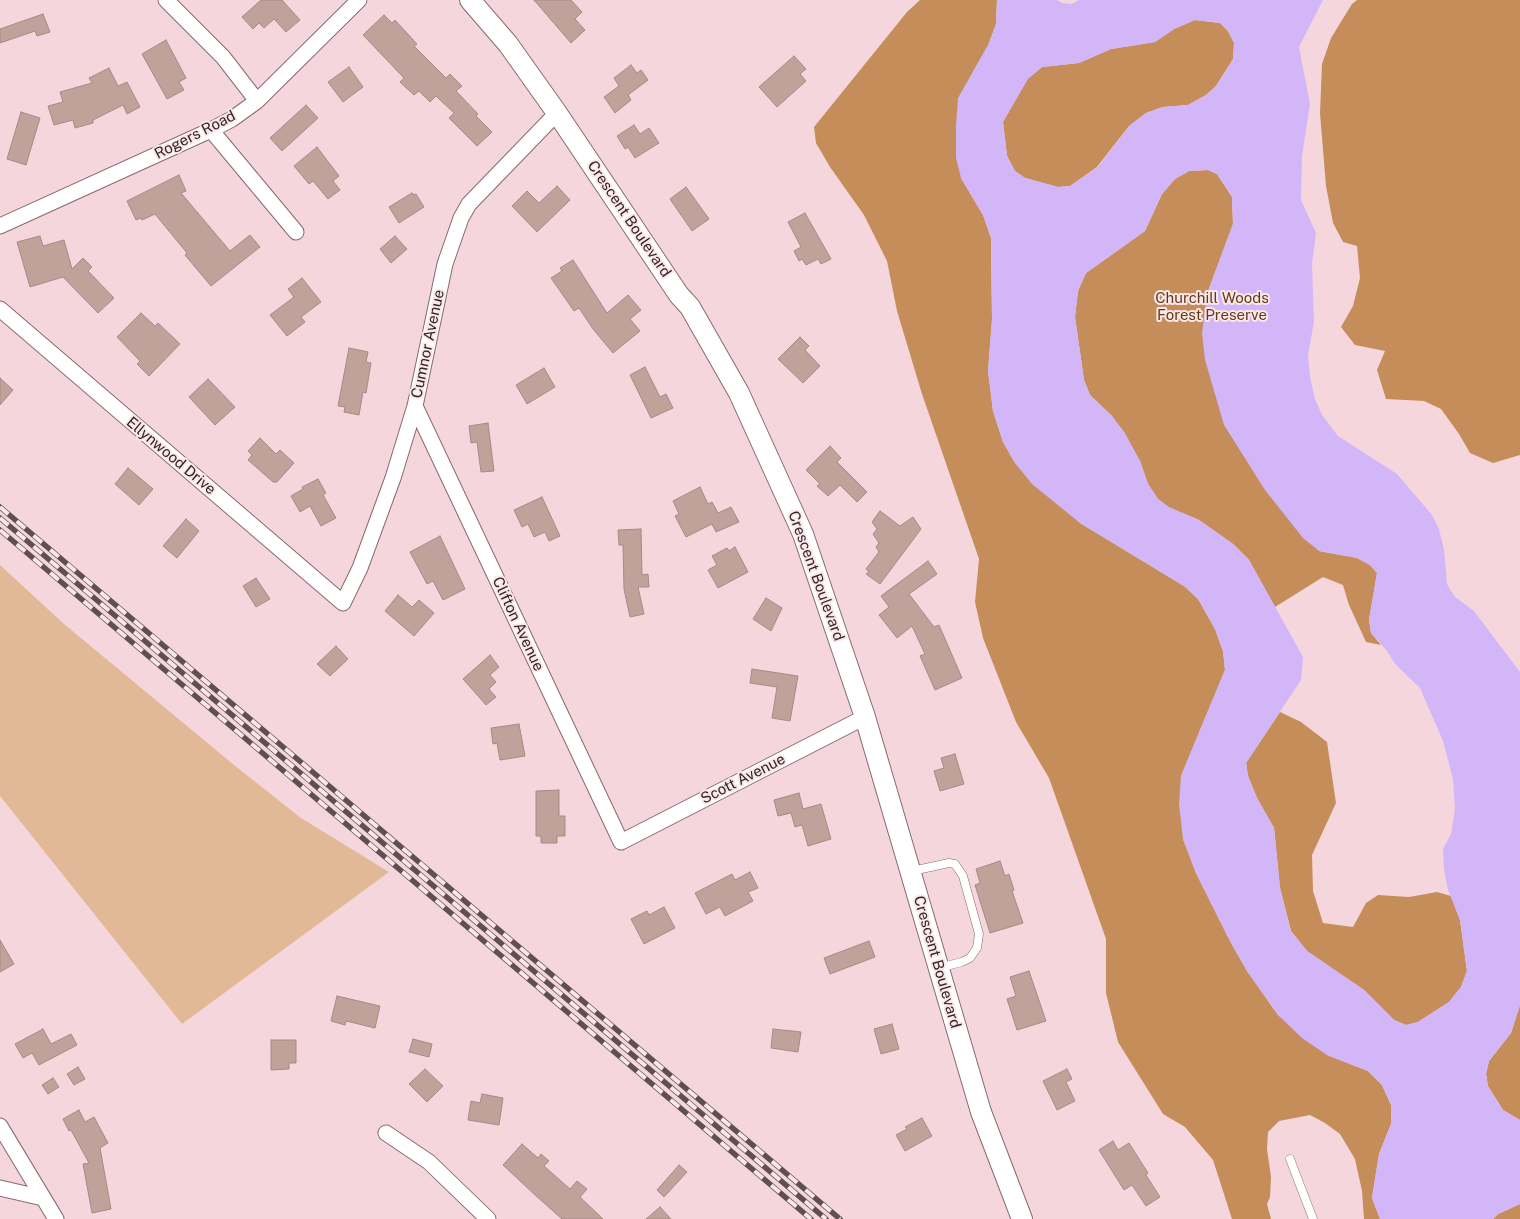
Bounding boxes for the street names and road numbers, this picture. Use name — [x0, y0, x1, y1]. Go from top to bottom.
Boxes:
street label: Rogers Road — [151, 107, 239, 163]
street label: Crescent Boulevard — [583, 157, 675, 281]
street label: Cumnor Avenue — [408, 288, 448, 400]
street label: Ellynwood Drive — [123, 413, 219, 499]
street label: Crescent Boulevard — [784, 509, 848, 643]
street label: Clifton Avenue — [488, 574, 548, 674]
street label: Scott Avenue — [698, 750, 788, 808]
street label: Crescent Boulevard — [909, 894, 965, 1030]

